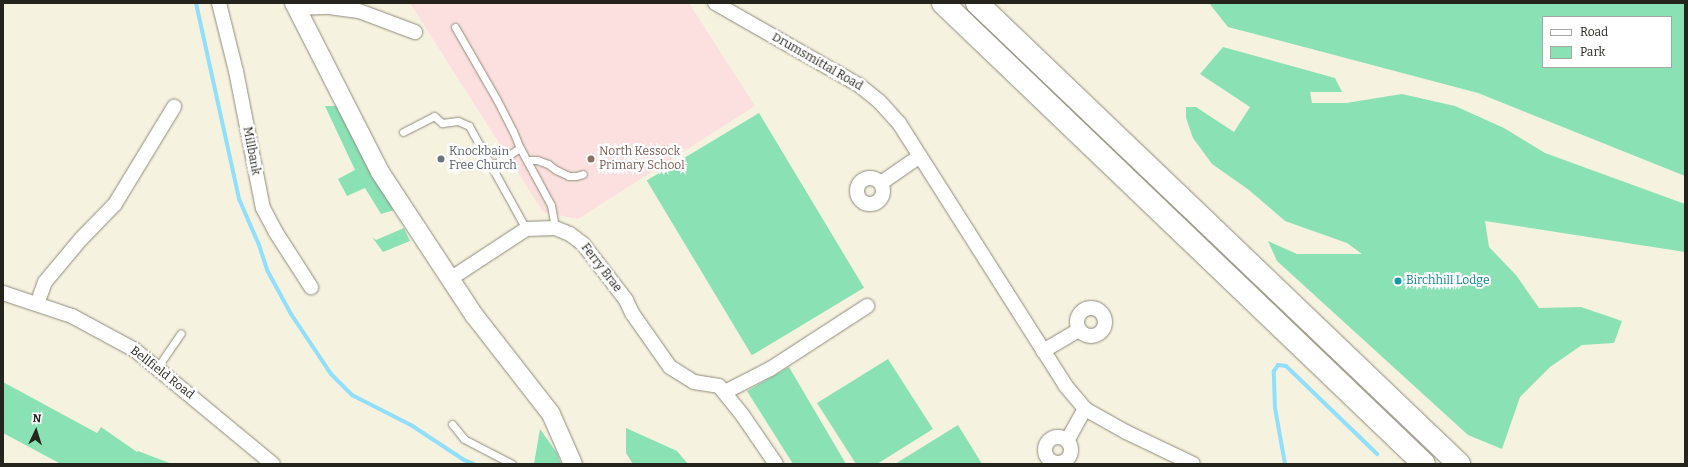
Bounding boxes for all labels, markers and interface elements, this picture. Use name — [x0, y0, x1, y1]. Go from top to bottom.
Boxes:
legend — [1542, 16, 1672, 68]
text: Road — [1580, 25, 1608, 39]
street label: Drumsmittal Road — [769, 30, 865, 94]
text: Park — [1580, 45, 1605, 59]
street label: Millbank — [239, 126, 263, 176]
place label: Knockbain Free Church — [449, 145, 517, 173]
place label: North Kessock Primary School — [599, 145, 685, 173]
marker: Knockbain Free Church — [436, 154, 446, 164]
marker: North Kessock Primary School — [586, 154, 596, 164]
street label: Ferry Brae — [578, 241, 624, 295]
place label: Birchhill Lodge — [1406, 274, 1489, 288]
marker: Birchhill Lodge — [1393, 276, 1403, 286]
street label: Bellfield Road — [127, 344, 197, 402]
north arrow — [16, 411, 56, 451]
text: N — [32, 412, 42, 425]

